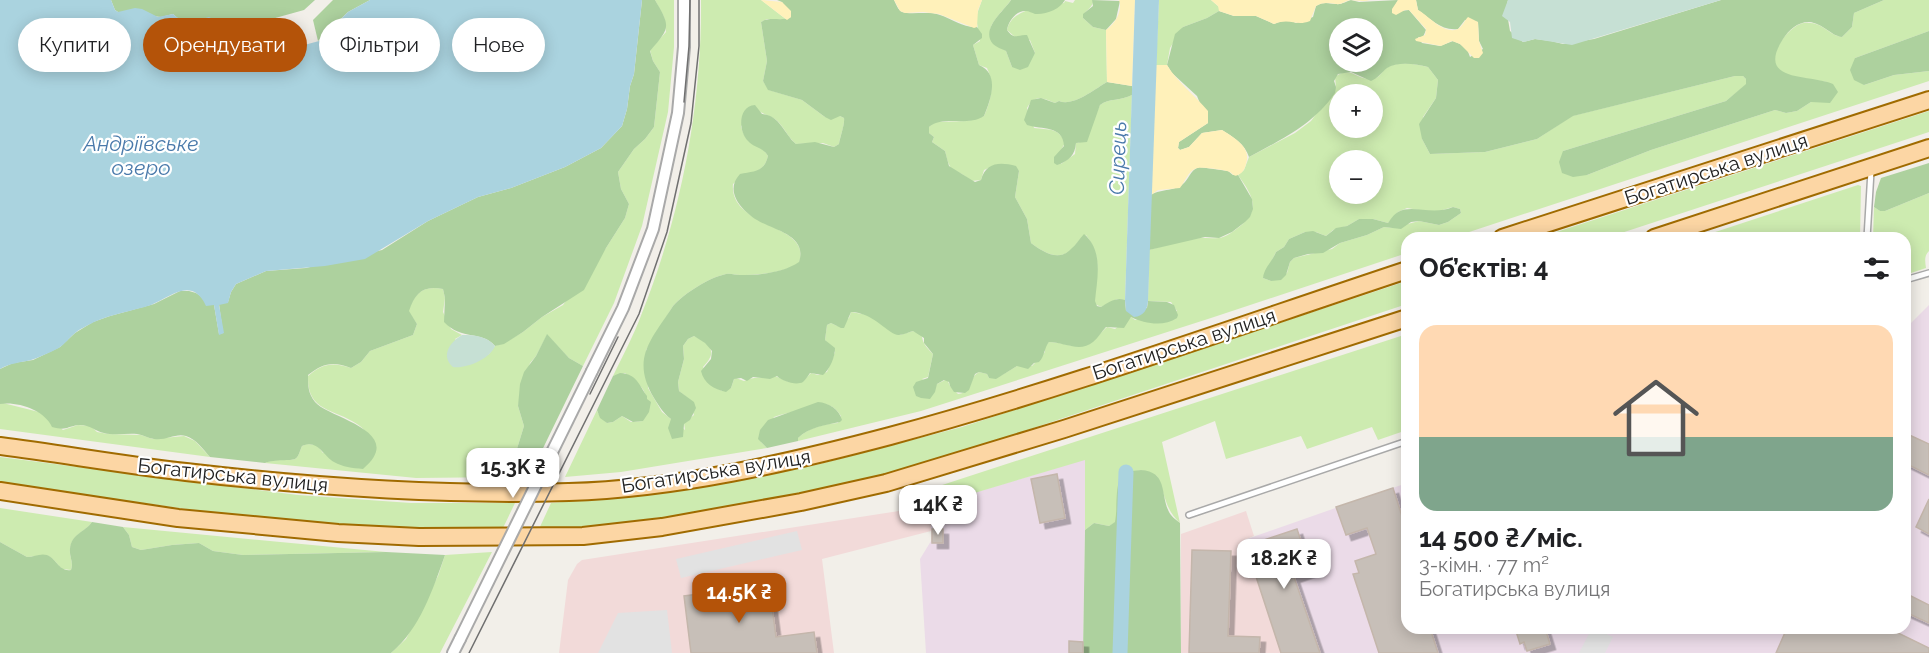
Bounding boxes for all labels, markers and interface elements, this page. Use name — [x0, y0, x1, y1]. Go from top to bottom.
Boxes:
chip: Купити — [18, 18, 131, 72]
chip: Орендувати — [143, 18, 307, 72]
chip: Фільтри — [319, 18, 440, 72]
chip: Нове — [452, 18, 545, 72]
map controls — [1329, 18, 1383, 204]
button: layers — [1329, 18, 1383, 72]
button: + — [1329, 84, 1383, 138]
water label: Сирець — [1104, 120, 1131, 195]
street label: Богатирська вулиця — [1621, 128, 1811, 210]
water label: Андріївське озеро — [82, 131, 199, 180]
button: − — [1329, 150, 1383, 204]
icon: filters — [1860, 252, 1893, 285]
text: Об’єктів: 4 — [1419, 253, 1549, 283]
street label: Богатирська вулиця — [1089, 303, 1279, 385]
icon: home — [1602, 364, 1710, 472]
street label: Богатирська вулиця — [620, 444, 812, 498]
pin: 15.3K ₴ — [458, 448, 568, 499]
street label: Богатирська вулиця — [137, 453, 329, 497]
text: 15.3K ₴ — [480, 455, 546, 479]
pin: 14K ₴ — [896, 485, 980, 536]
text: 14K ₴ — [913, 492, 963, 516]
text: 14 500 ₴/міс. — [1419, 523, 1583, 553]
pin: 18.2K ₴ — [1229, 539, 1339, 590]
text: 18.2K ₴ — [1251, 546, 1317, 570]
text: 3-кімн. · 77 m² — [1419, 553, 1549, 577]
pin: 14.5K ₴ — [684, 573, 794, 624]
text: Богатирська вулиця — [1419, 577, 1610, 601]
text: 14.5K ₴ — [706, 580, 772, 604]

